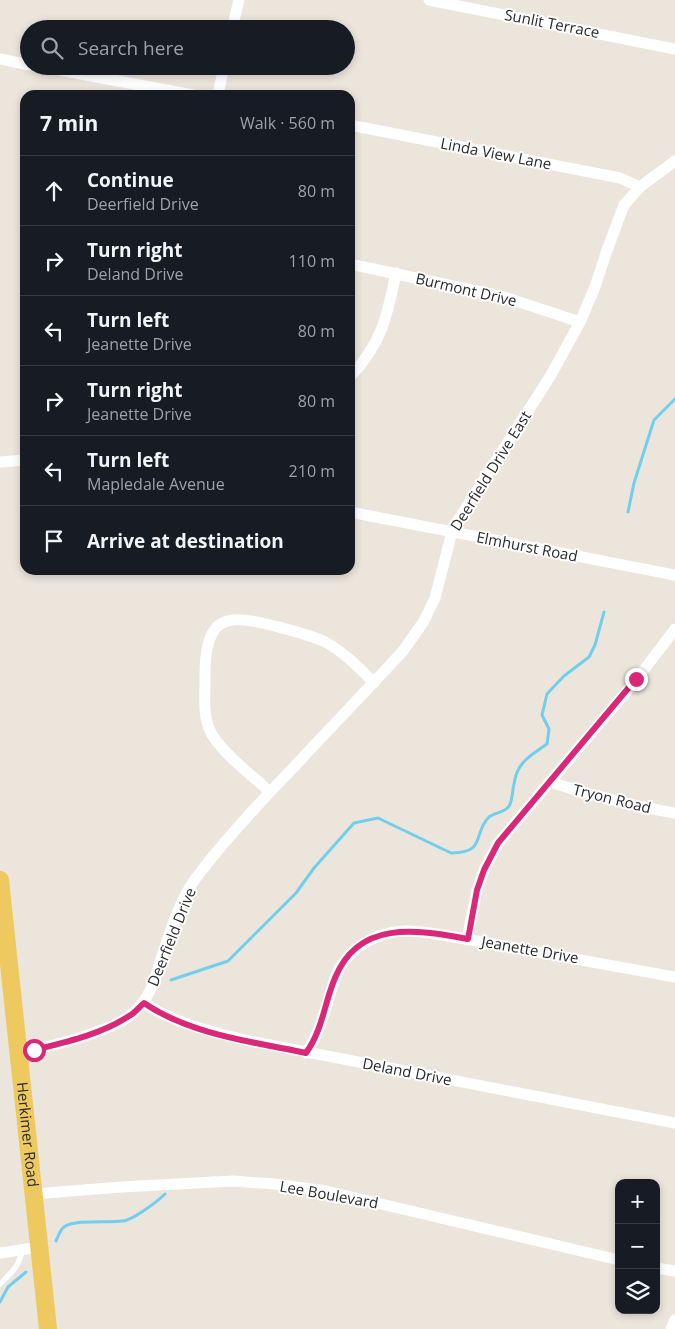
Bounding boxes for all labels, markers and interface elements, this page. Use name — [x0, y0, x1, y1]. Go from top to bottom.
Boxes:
street label: Sunlit Terrace — [503, 4, 601, 42]
search box — [20, 20, 355, 75]
icon: search — [38, 34, 66, 62]
text: Search here — [78, 35, 184, 61]
text: 7 min — [40, 109, 98, 137]
text: Walk · 560 m — [240, 112, 335, 134]
street label: Linda View Lane — [439, 132, 553, 174]
text: Continue — [87, 167, 174, 193]
icon: ahead — [40, 177, 68, 205]
text: 80 m — [298, 180, 335, 202]
text: Deerfield Drive — [87, 193, 199, 215]
text: Turn right — [87, 237, 182, 263]
icon: right — [40, 247, 68, 275]
text: 110 m — [289, 250, 335, 272]
text: Deland Drive — [87, 263, 183, 285]
street label: Burmont Drive — [414, 268, 519, 310]
text: Turn left — [87, 307, 169, 333]
icon: left — [40, 317, 68, 345]
text: 80 m — [298, 320, 335, 342]
text: Jeanette Drive — [87, 333, 192, 355]
text: Turn right — [87, 377, 182, 403]
icon: right — [40, 387, 68, 415]
text: 80 m — [298, 390, 335, 412]
text: Jeanette Drive — [87, 403, 192, 425]
street label: Deerfield Drive East — [445, 407, 535, 534]
text: Turn left — [87, 447, 169, 473]
icon: left — [40, 457, 68, 485]
text: 210 m — [289, 460, 335, 482]
text: Mapledale Avenue — [87, 473, 225, 495]
street label: Elmhurst Road — [475, 526, 580, 566]
icon: arrive — [40, 527, 68, 555]
text: Arrive at destination — [87, 528, 284, 554]
route end — [625, 668, 648, 691]
street label: Tryon Road — [571, 779, 653, 817]
street label: Deerfield Drive — [142, 884, 200, 989]
street label: Jeanette Drive — [478, 930, 580, 967]
route start — [23, 1039, 46, 1062]
street label: Deland Drive — [361, 1053, 453, 1089]
street label: Herkimer Road — [13, 1081, 44, 1188]
street label: Lee Boulevard — [278, 1175, 380, 1213]
map controls — [615, 1179, 660, 1314]
button: + — [615, 1179, 660, 1224]
button: − — [615, 1224, 660, 1269]
button: layers — [615, 1269, 660, 1314]

